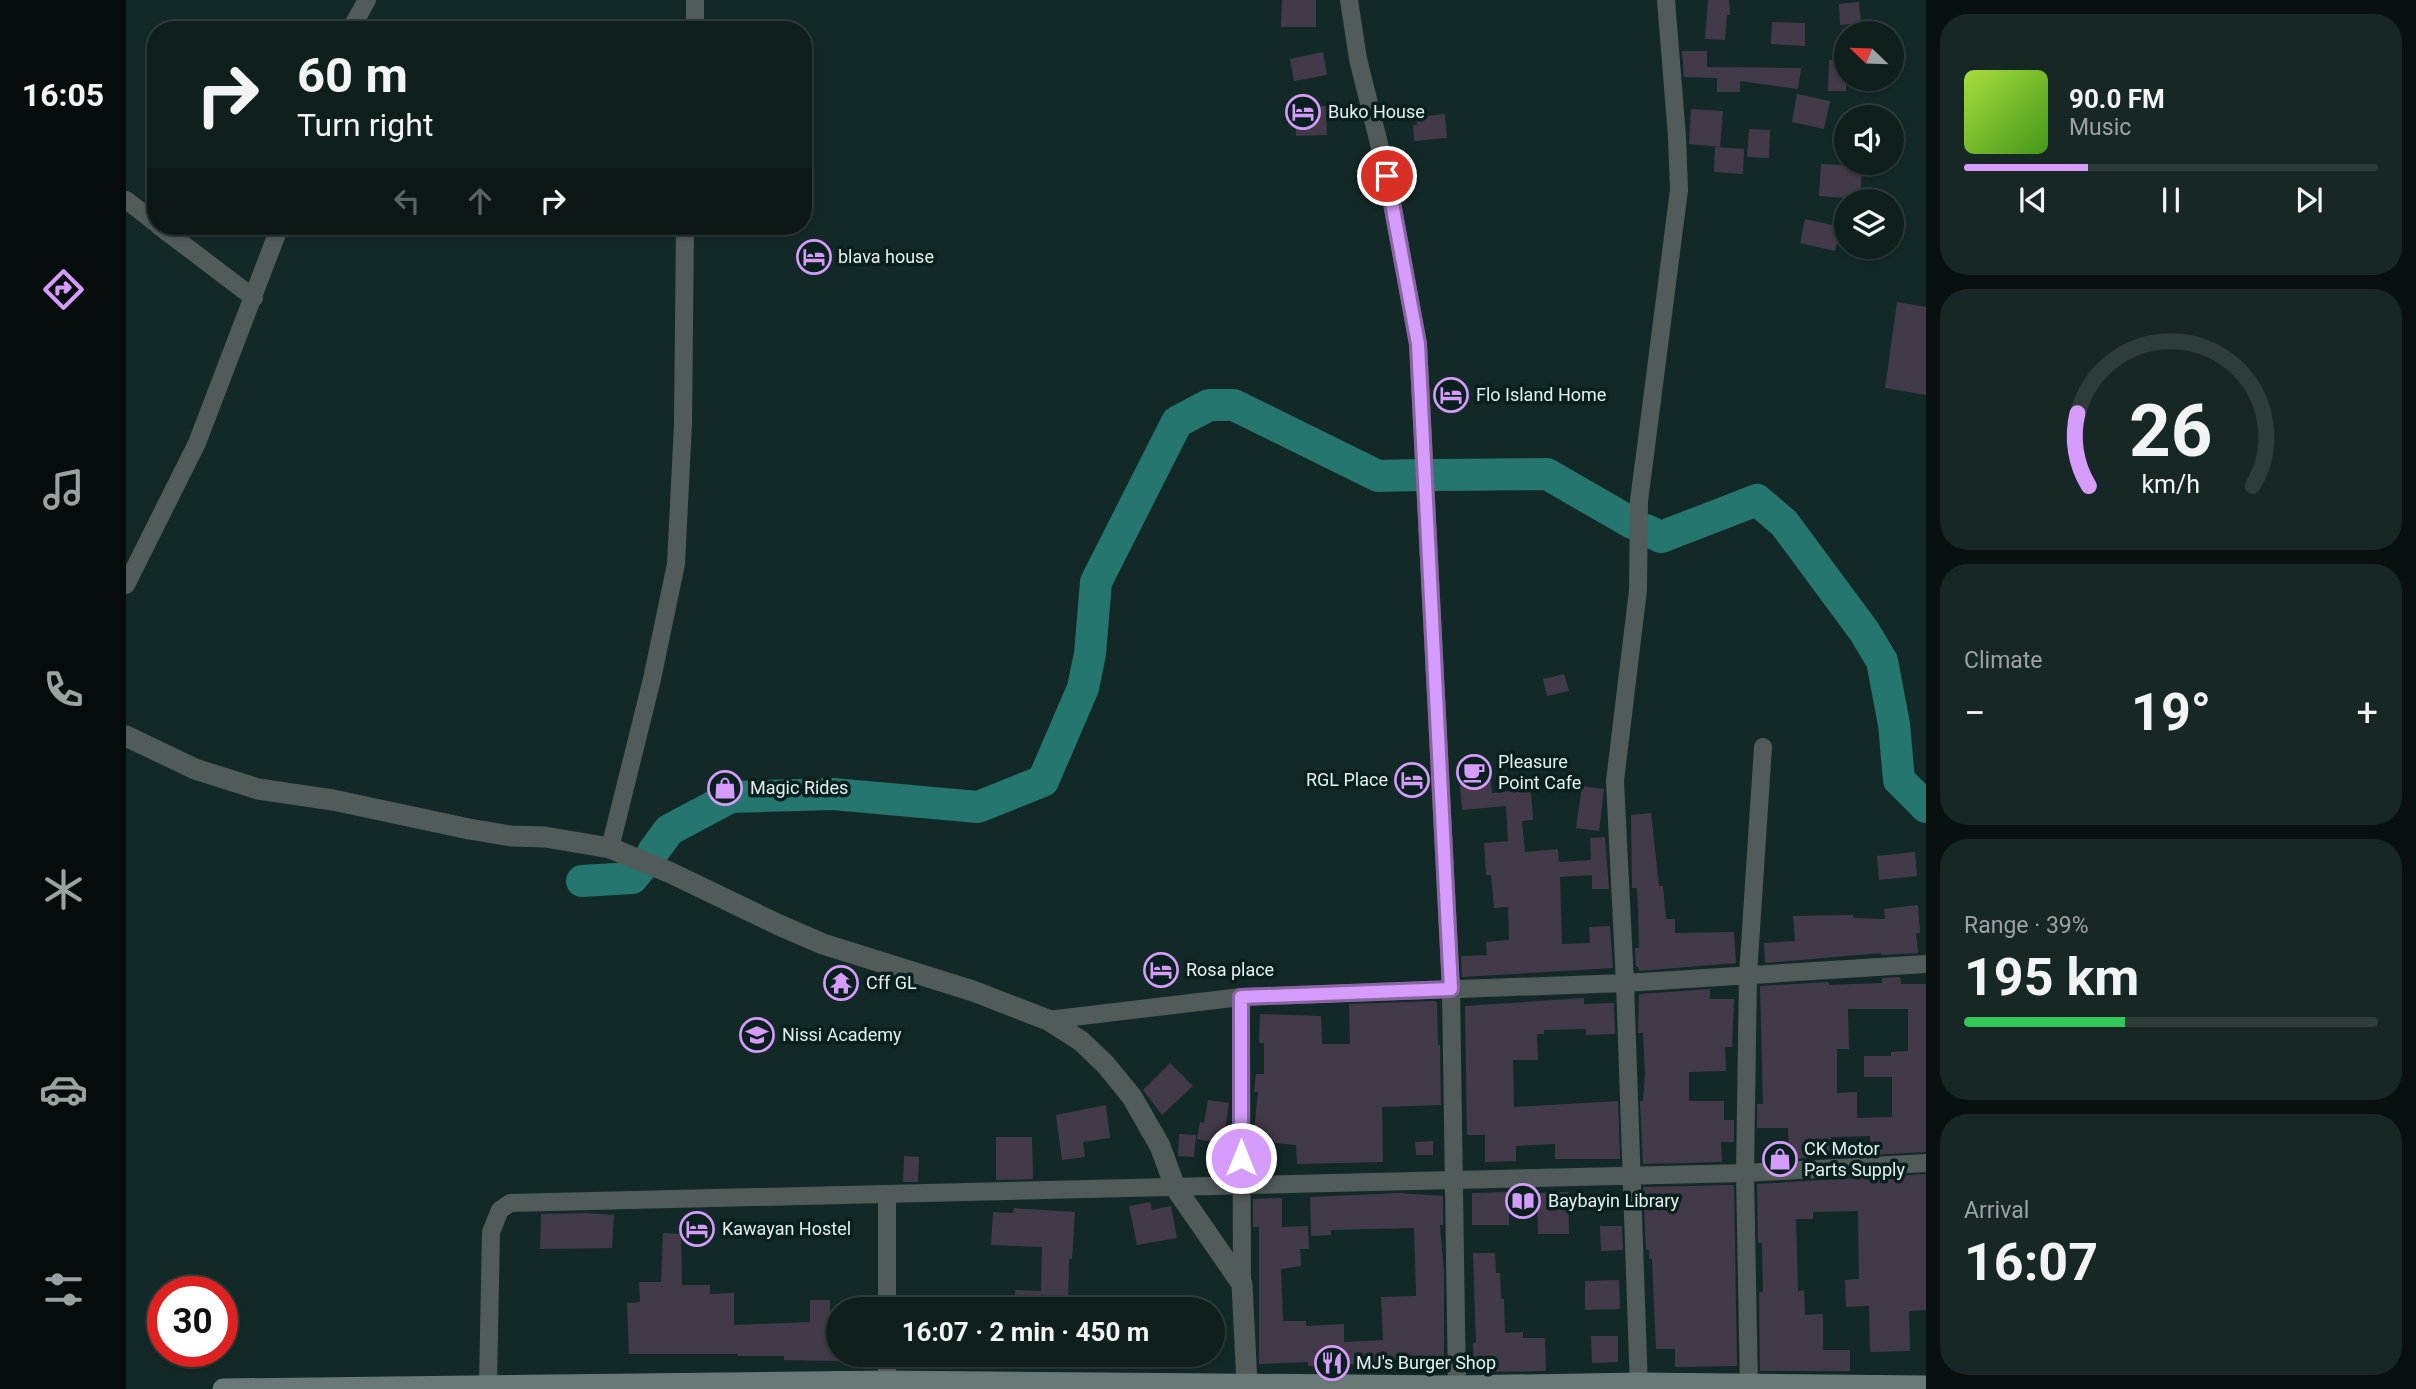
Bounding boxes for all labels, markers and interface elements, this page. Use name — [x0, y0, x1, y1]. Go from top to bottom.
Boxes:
north arrow — [1834, 21, 1904, 91]
map controls — [1834, 21, 1904, 259]
text: 60 m — [297, 47, 408, 104]
icon: right — [182, 49, 273, 140]
text: 16:05 — [22, 76, 104, 114]
text: 90.0 FM — [2069, 84, 2165, 114]
hotel icon: Buko House — [1284, 93, 1322, 131]
place label: Buko House — [1328, 101, 1425, 122]
button: sound — [1834, 105, 1904, 175]
text: Turn right — [297, 106, 433, 144]
text: Music — [2069, 114, 2131, 141]
pin — [1357, 146, 1417, 206]
icon: arrive — [1368, 157, 1406, 195]
icon: previous — [2014, 181, 2052, 219]
icon: pause — [2152, 181, 2190, 219]
icon: next — [2290, 181, 2328, 219]
icon: left — [388, 182, 426, 220]
icon: ahead — [461, 182, 499, 220]
icon: right — [534, 182, 572, 220]
button: layers — [1834, 189, 1904, 259]
hotel icon: blava house — [795, 238, 833, 276]
place label: blava house — [838, 246, 934, 267]
icon: directions — [39, 265, 88, 314]
hotel icon: Flo Island Home — [1432, 376, 1470, 414]
place label: Flo Island Home — [1476, 384, 1606, 405]
text: 26 — [2129, 388, 2213, 474]
icon: music — [39, 465, 88, 514]
text: km/h — [2142, 469, 2200, 498]
text: Climate — [1964, 647, 2043, 674]
icon: phone — [39, 665, 88, 714]
text: 19° — [2131, 682, 2211, 743]
text: − — [1964, 691, 1986, 735]
text: + — [2356, 691, 2378, 735]
place label: Pleasure Point Cafe — [1498, 751, 1581, 793]
cafe icon: Pleasure Point Cafe — [1455, 753, 1493, 791]
hotel icon: RGL Place — [1393, 761, 1431, 799]
shop icon: Magic Rides — [706, 769, 744, 807]
place label: RGL Place — [1306, 769, 1388, 790]
place label: Magic Rides — [750, 777, 848, 798]
icon: climate — [39, 865, 88, 914]
text: Range · 39% — [1964, 912, 2089, 939]
text: 195 km — [1964, 947, 2139, 1008]
hotel icon: Rosa place — [1142, 951, 1180, 989]
place label: Rosa place — [1186, 959, 1274, 980]
temple icon: Cff GL — [822, 964, 860, 1002]
place label: Cff GL — [866, 972, 917, 993]
school or university icon: Nissi Academy — [738, 1016, 776, 1054]
place label: Nissi Academy — [782, 1024, 902, 1045]
icon: car — [39, 1065, 88, 1114]
position arrow — [1204, 1121, 1278, 1195]
place label: CK Motor Parts Supply — [1804, 1138, 1905, 1180]
shop icon: CK Motor Parts Supply — [1761, 1140, 1799, 1178]
library icon: Baybayin Library — [1504, 1182, 1542, 1220]
place label: Baybayin Library — [1548, 1190, 1679, 1211]
text: Arrival — [1964, 1197, 2029, 1224]
hotel icon: Kawayan Hostel — [678, 1210, 716, 1248]
place label: Kawayan Hostel — [722, 1218, 851, 1239]
text: 16:07 — [1964, 1232, 2098, 1293]
icon: filters — [39, 1265, 88, 1314]
speed limit sign: 30 — [147, 1276, 238, 1367]
text: 16:07 · 2 min · 450 m — [902, 1317, 1149, 1347]
restaurant icon: MJ's Burger Shop — [1313, 1344, 1351, 1382]
place label: MJ's Burger Shop — [1356, 1352, 1496, 1373]

